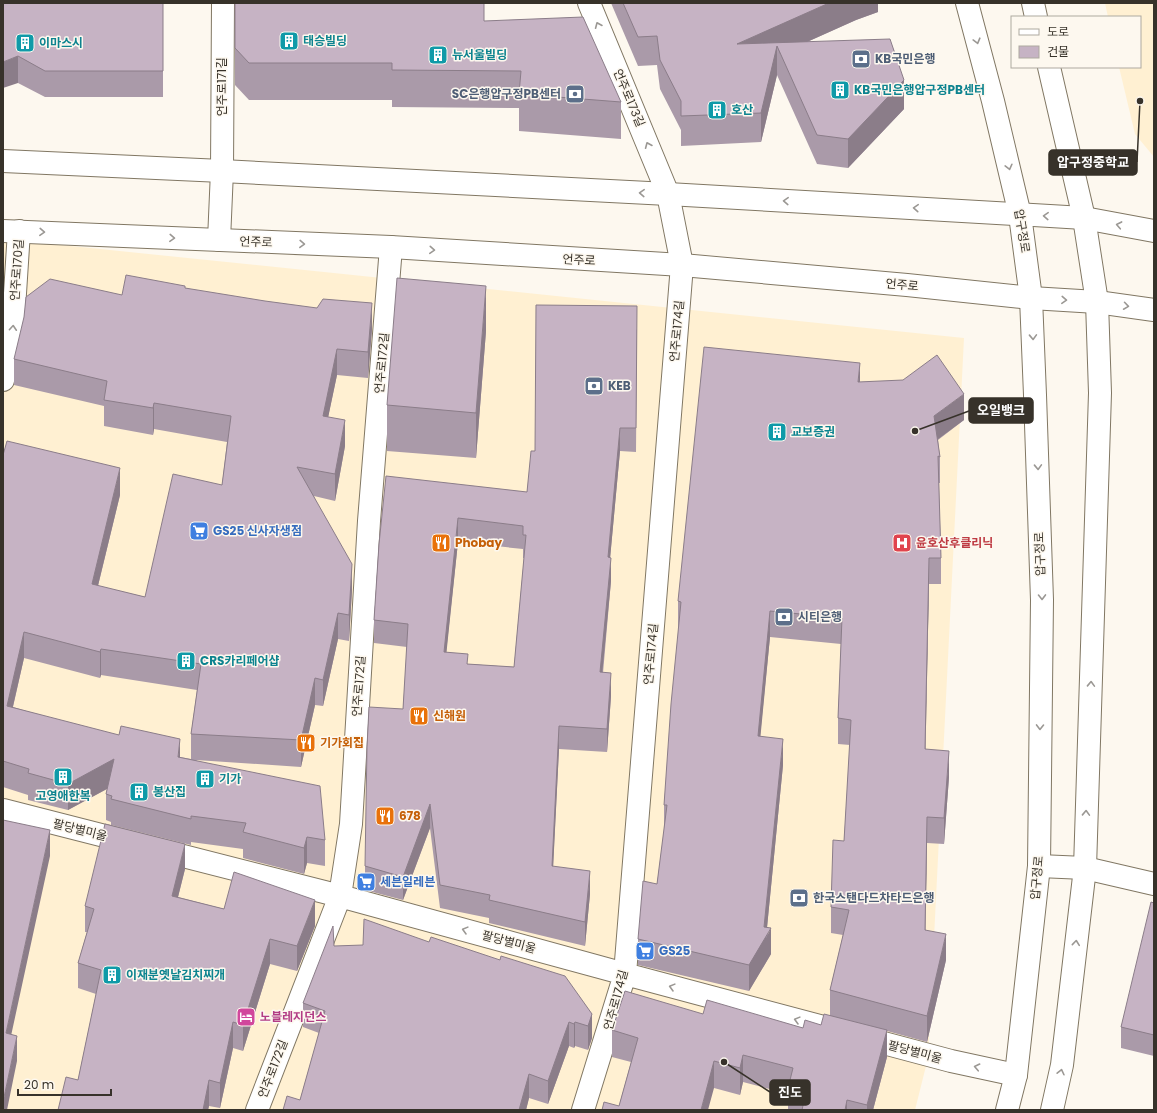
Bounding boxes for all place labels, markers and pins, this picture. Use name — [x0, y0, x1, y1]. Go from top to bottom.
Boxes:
building icon: 태승빌딩 — [278, 30, 300, 52]
building icon: 이마스시 — [14, 32, 36, 54]
place label: 태승빌딩 — [303, 32, 347, 49]
place label: 이마스시 — [39, 34, 83, 51]
building icon: 뉴서울빌딩 — [427, 44, 449, 66]
place label: 뉴서울빌딩 — [452, 46, 507, 63]
bank icon: KB국민은행 — [850, 48, 872, 70]
place label: KB국민은행 — [875, 50, 935, 67]
building icon: KB국민은행압구정PB센터 — [829, 79, 851, 101]
place label: KB국민은행압구정PB센터 — [854, 81, 985, 98]
bank icon: SC은행압구정PB센터 — [564, 83, 586, 105]
place label: SC은행압구정PB센터 — [452, 85, 561, 102]
building icon: 호산 — [706, 99, 728, 121]
place label: 호산 — [731, 101, 753, 118]
callout: 압구정중학교 — [1049, 150, 1137, 175]
bank icon: KEB — [583, 375, 605, 397]
place label: KEB — [608, 377, 631, 394]
callout: 오일뱅크 — [969, 398, 1033, 423]
building icon: 교보증권 — [766, 421, 788, 443]
place label: 교보증권 — [791, 423, 835, 440]
supermarket icon: GS25 신사자생점 — [188, 520, 210, 542]
place label: GS25 신사자생점 — [213, 522, 302, 539]
restaurant icon: Phobay — [430, 532, 452, 554]
hospital icon: 윤호산후클리닉 — [891, 532, 913, 554]
place label: Phobay — [455, 534, 503, 551]
place label: 윤호산후클리닉 — [916, 534, 993, 551]
bank icon: 시티은행 — [773, 606, 795, 628]
place label: 시티은행 — [798, 608, 842, 625]
building icon: CRS카리페어샵 — [175, 650, 197, 672]
place label: CRS카리페어샵 — [200, 652, 280, 669]
restaurant icon: 신해원 — [408, 705, 430, 727]
place label: 신해원 — [433, 707, 466, 724]
restaurant icon: 기가회집 — [295, 732, 317, 754]
place label: 기가회집 — [320, 734, 364, 751]
building icon: 고영애한복 — [52, 766, 74, 788]
building icon: 기가 — [194, 768, 216, 790]
place label: 기가 — [219, 770, 241, 787]
building icon: 봉산집 — [128, 781, 150, 803]
place label: 봉산집 — [153, 783, 186, 800]
place label: 고영애한복 — [35, 787, 91, 804]
restaurant icon: 678 — [374, 805, 396, 827]
place label: 678 — [399, 807, 421, 824]
supermarket icon: 세븐일레븐 — [355, 871, 377, 893]
place label: 세븐일레븐 — [380, 873, 435, 890]
bank icon: 한국스탠다드차타드은행 — [788, 887, 810, 909]
place label: 한국스탠다드차타드은행 — [813, 889, 934, 906]
supermarket icon: GS25 — [634, 940, 656, 962]
place label: GS25 — [659, 942, 690, 959]
building icon: 이재분옛날김치찌개 — [101, 964, 123, 986]
place label: 이재분옛날김치찌개 — [126, 966, 225, 983]
hotel icon: 노블레지던스 — [235, 1006, 257, 1028]
place label: 노블레지던스 — [260, 1008, 326, 1025]
callout: 진도 — [770, 1080, 810, 1105]

